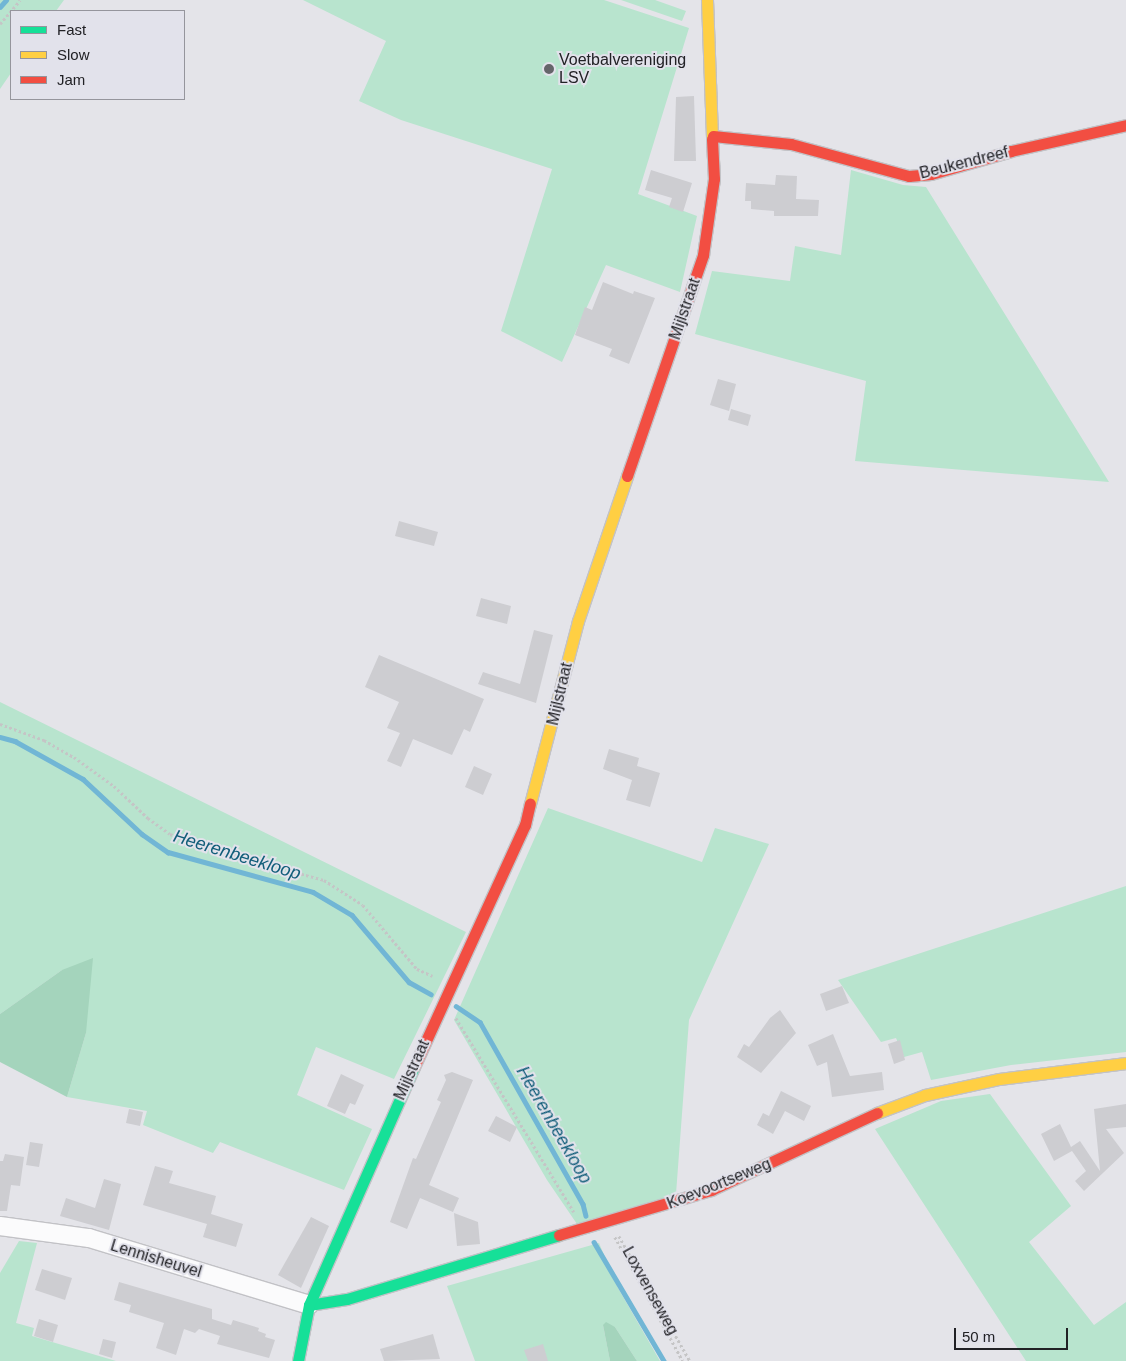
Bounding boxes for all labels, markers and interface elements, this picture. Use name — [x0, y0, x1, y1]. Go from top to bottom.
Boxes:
legend — [10, 10, 185, 100]
text: Fast — [57, 21, 86, 38]
text: Slow — [57, 46, 90, 63]
place label: Voetbalvereniging LSV — [559, 50, 686, 88]
marker: Voetbalvereniging LSV — [543, 63, 555, 75]
text: Jam — [57, 71, 85, 88]
street label: Beukendreef — [918, 143, 1010, 183]
street label: Mijlstraat — [666, 276, 704, 342]
street label: Mijlstraat — [543, 661, 577, 727]
water label: Heerenbeekloop — [171, 825, 303, 885]
street label: Mijlstraat — [390, 1037, 434, 1103]
water label: Heerenbeekloop — [512, 1062, 596, 1188]
street label: Koevoortseweg — [664, 1154, 774, 1214]
street label: Lennisheuvel — [108, 1236, 204, 1282]
street label: Loxvenseweg — [618, 1244, 682, 1338]
scale bar — [956, 1318, 1070, 1350]
text: 50 m — [962, 1328, 995, 1345]

